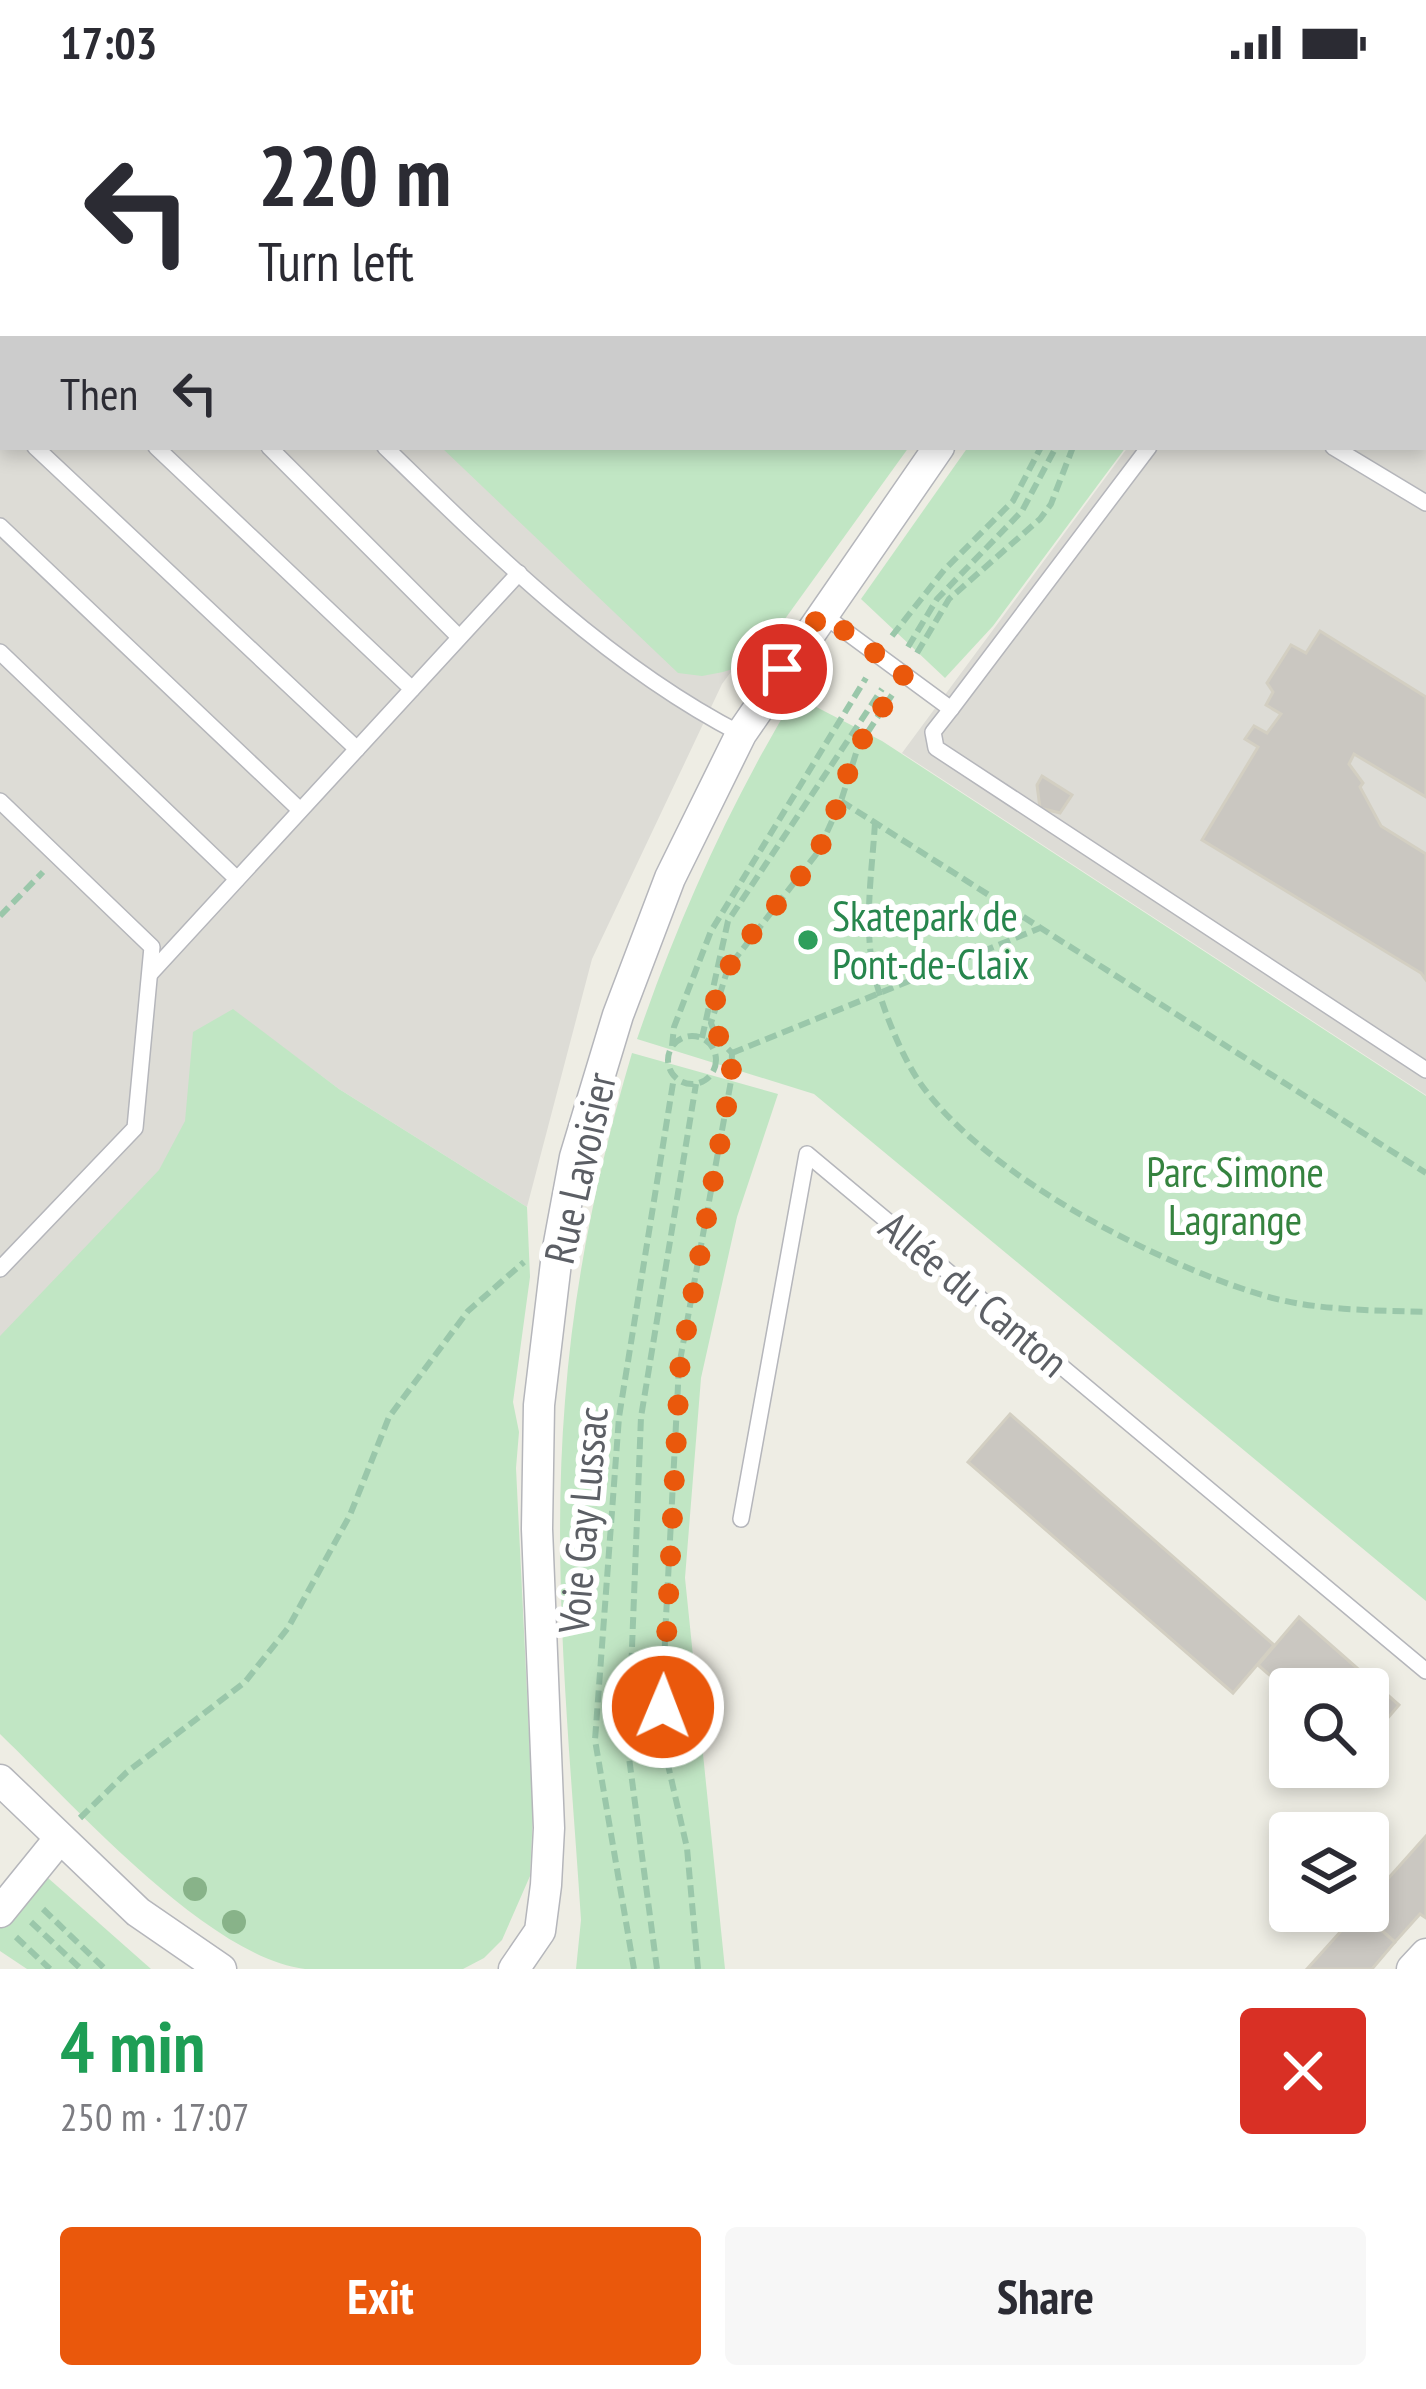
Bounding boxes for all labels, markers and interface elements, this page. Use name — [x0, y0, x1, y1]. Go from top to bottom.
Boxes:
text: 17:03 — [60, 13, 157, 71]
text: 220 m — [258, 120, 451, 229]
icon: left — [60, 132, 216, 288]
text: Turn left — [258, 226, 414, 296]
icon: left — [162, 360, 228, 426]
text: Then — [60, 364, 138, 422]
pin — [731, 618, 833, 720]
icon: arrive — [749, 636, 815, 702]
place label: Skatepark de Pont-de-Claix — [832, 888, 1029, 991]
marker: Skatepark de Pont-de-Claix — [795, 927, 821, 953]
street label: Rue Lavoisier — [531, 1067, 628, 1269]
park label: Parc Simone Lagrange — [1146, 1144, 1324, 1247]
street label: Allée du Canton — [869, 1199, 1080, 1389]
street label: Voie Gay Lussac — [545, 1404, 620, 1636]
position arrow — [600, 1644, 726, 1770]
map controls — [1269, 1668, 1389, 1932]
button: search — [1269, 1668, 1389, 1788]
button: layers — [1269, 1812, 1389, 1932]
text: 4 min — [60, 1999, 205, 2092]
button: close — [1240, 2008, 1366, 2134]
text: 250 m · 17:07 — [60, 2091, 249, 2142]
button: Exit — [60, 2227, 701, 2365]
button: Share — [725, 2227, 1366, 2365]

